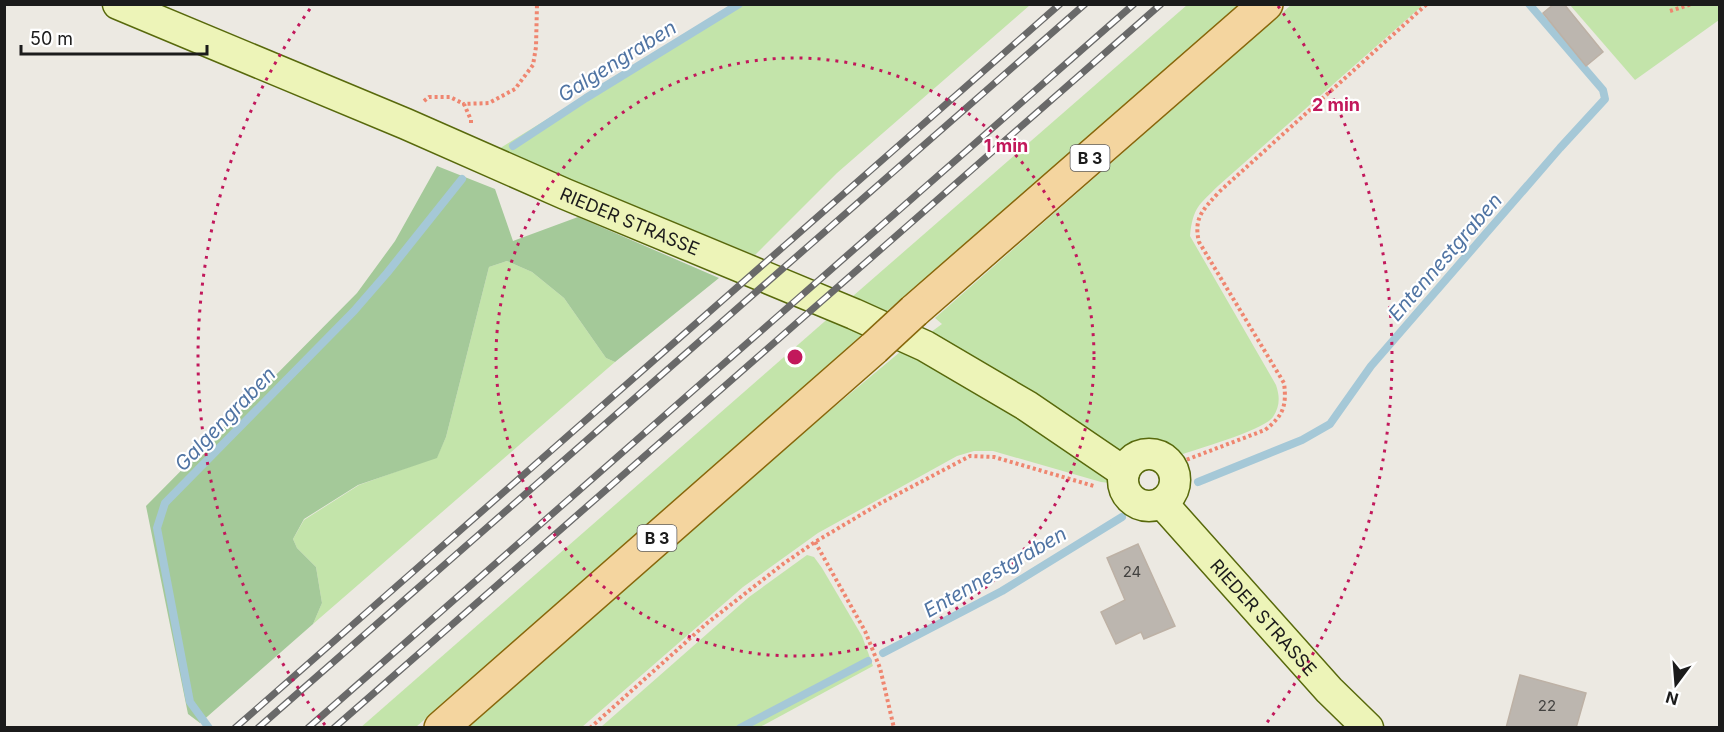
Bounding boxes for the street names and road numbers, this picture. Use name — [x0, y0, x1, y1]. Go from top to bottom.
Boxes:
road number: B 3 — [1070, 145, 1110, 171]
street label: RIEDER STRASSE — [557, 183, 703, 259]
road number: B 3 — [638, 525, 676, 551]
street label: RIEDER STRASSE — [1206, 555, 1321, 680]

